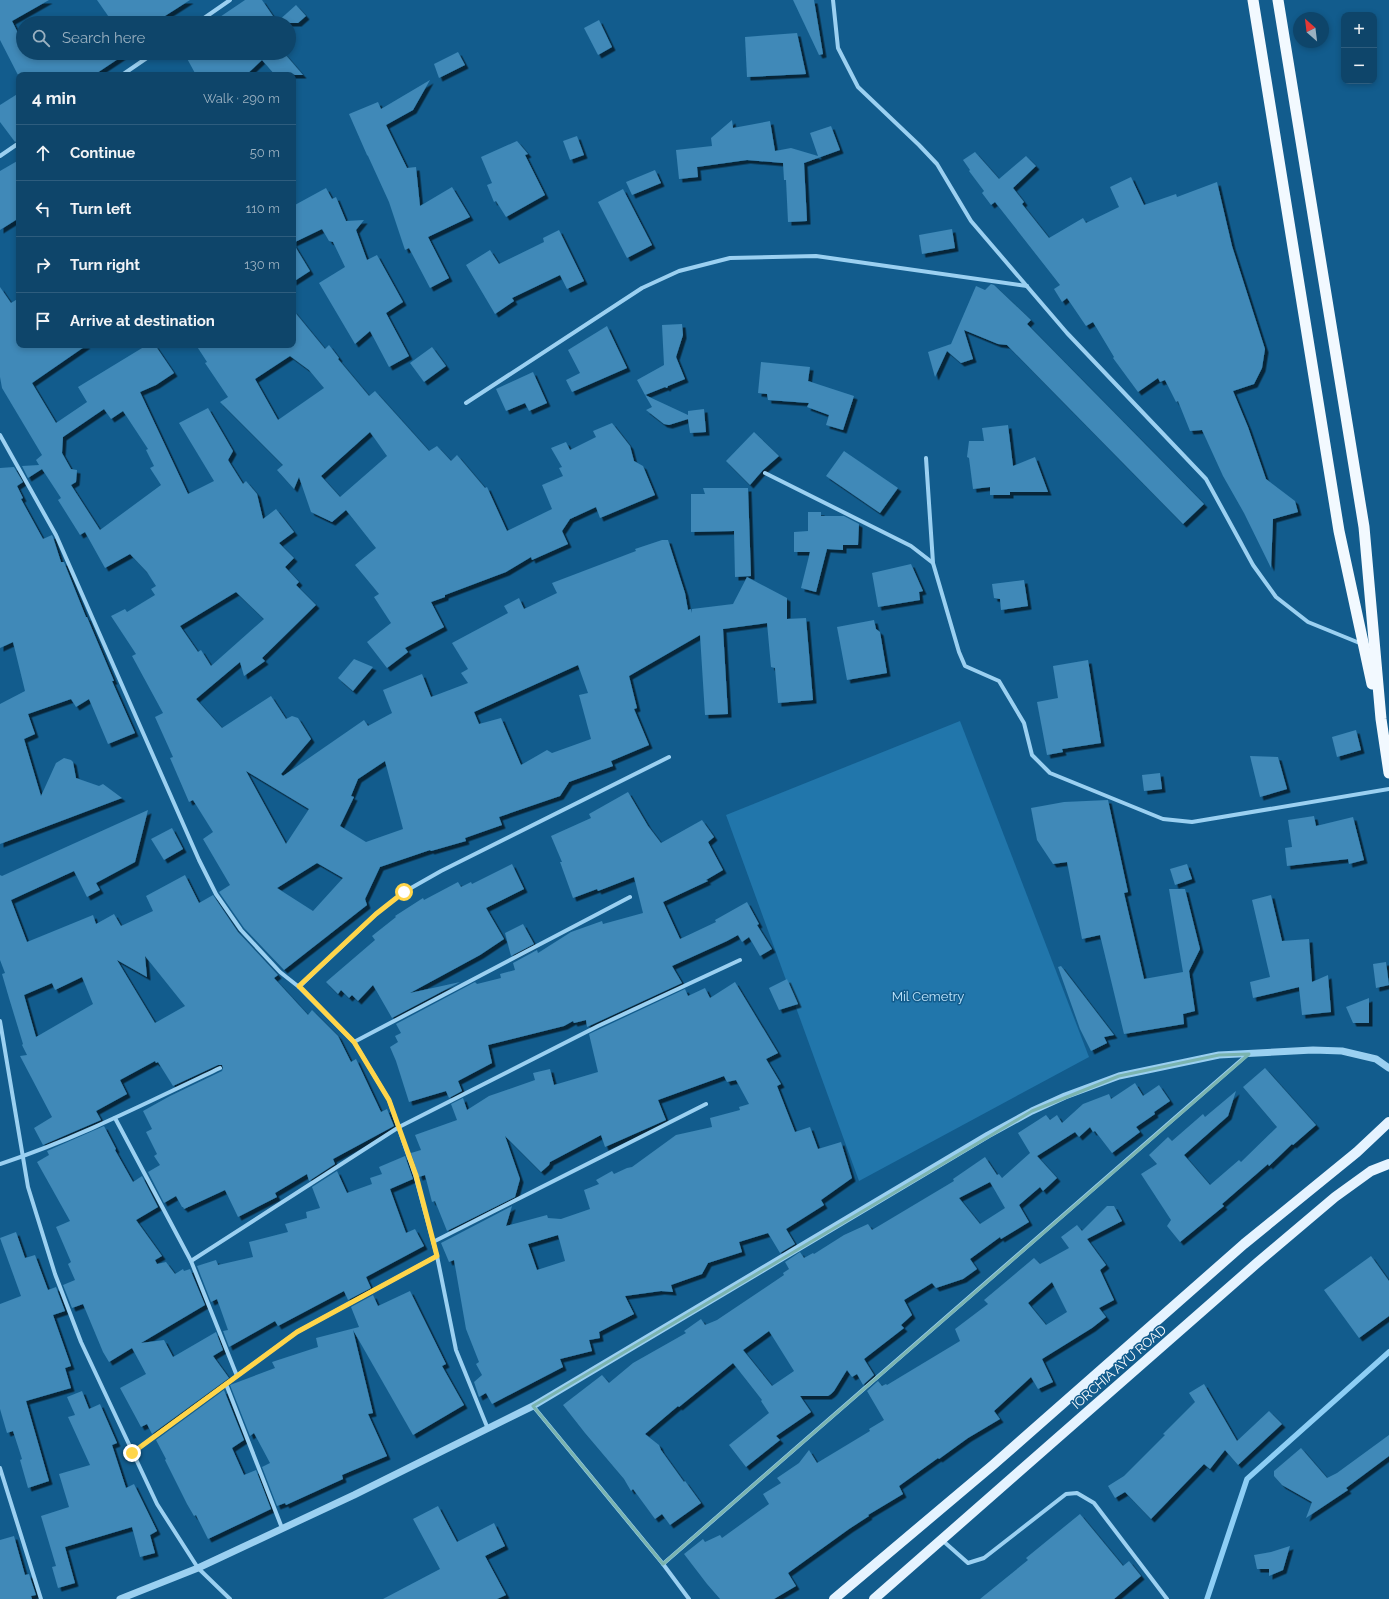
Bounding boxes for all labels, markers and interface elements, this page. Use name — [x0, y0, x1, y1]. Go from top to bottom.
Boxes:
north arrow — [1293, 12, 1329, 48]
map controls — [1341, 12, 1377, 84]
button: + — [1341, 12, 1377, 48]
search box — [16, 16, 296, 60]
icon: search — [30, 27, 52, 49]
text: Search here — [62, 29, 145, 47]
button: − — [1341, 48, 1377, 84]
text: 4 min — [32, 88, 76, 108]
text: Walk · 290 m — [203, 91, 280, 106]
icon: ahead — [32, 142, 54, 164]
text: Continue — [70, 144, 135, 162]
text: 50 m — [250, 145, 280, 160]
icon: left — [32, 198, 54, 220]
text: Turn left — [70, 200, 131, 218]
text: 110 m — [246, 201, 280, 216]
icon: right — [32, 254, 54, 276]
text: Turn right — [70, 256, 140, 274]
text: 130 m — [244, 257, 280, 272]
icon: arrive — [32, 310, 54, 332]
text: Arrive at destination — [70, 312, 215, 330]
route start — [395, 883, 413, 901]
park label: Mil Cemetry — [892, 989, 964, 1004]
street label: IORCHIA AYU ROAD — [1069, 1322, 1169, 1412]
route end — [123, 1444, 141, 1462]

